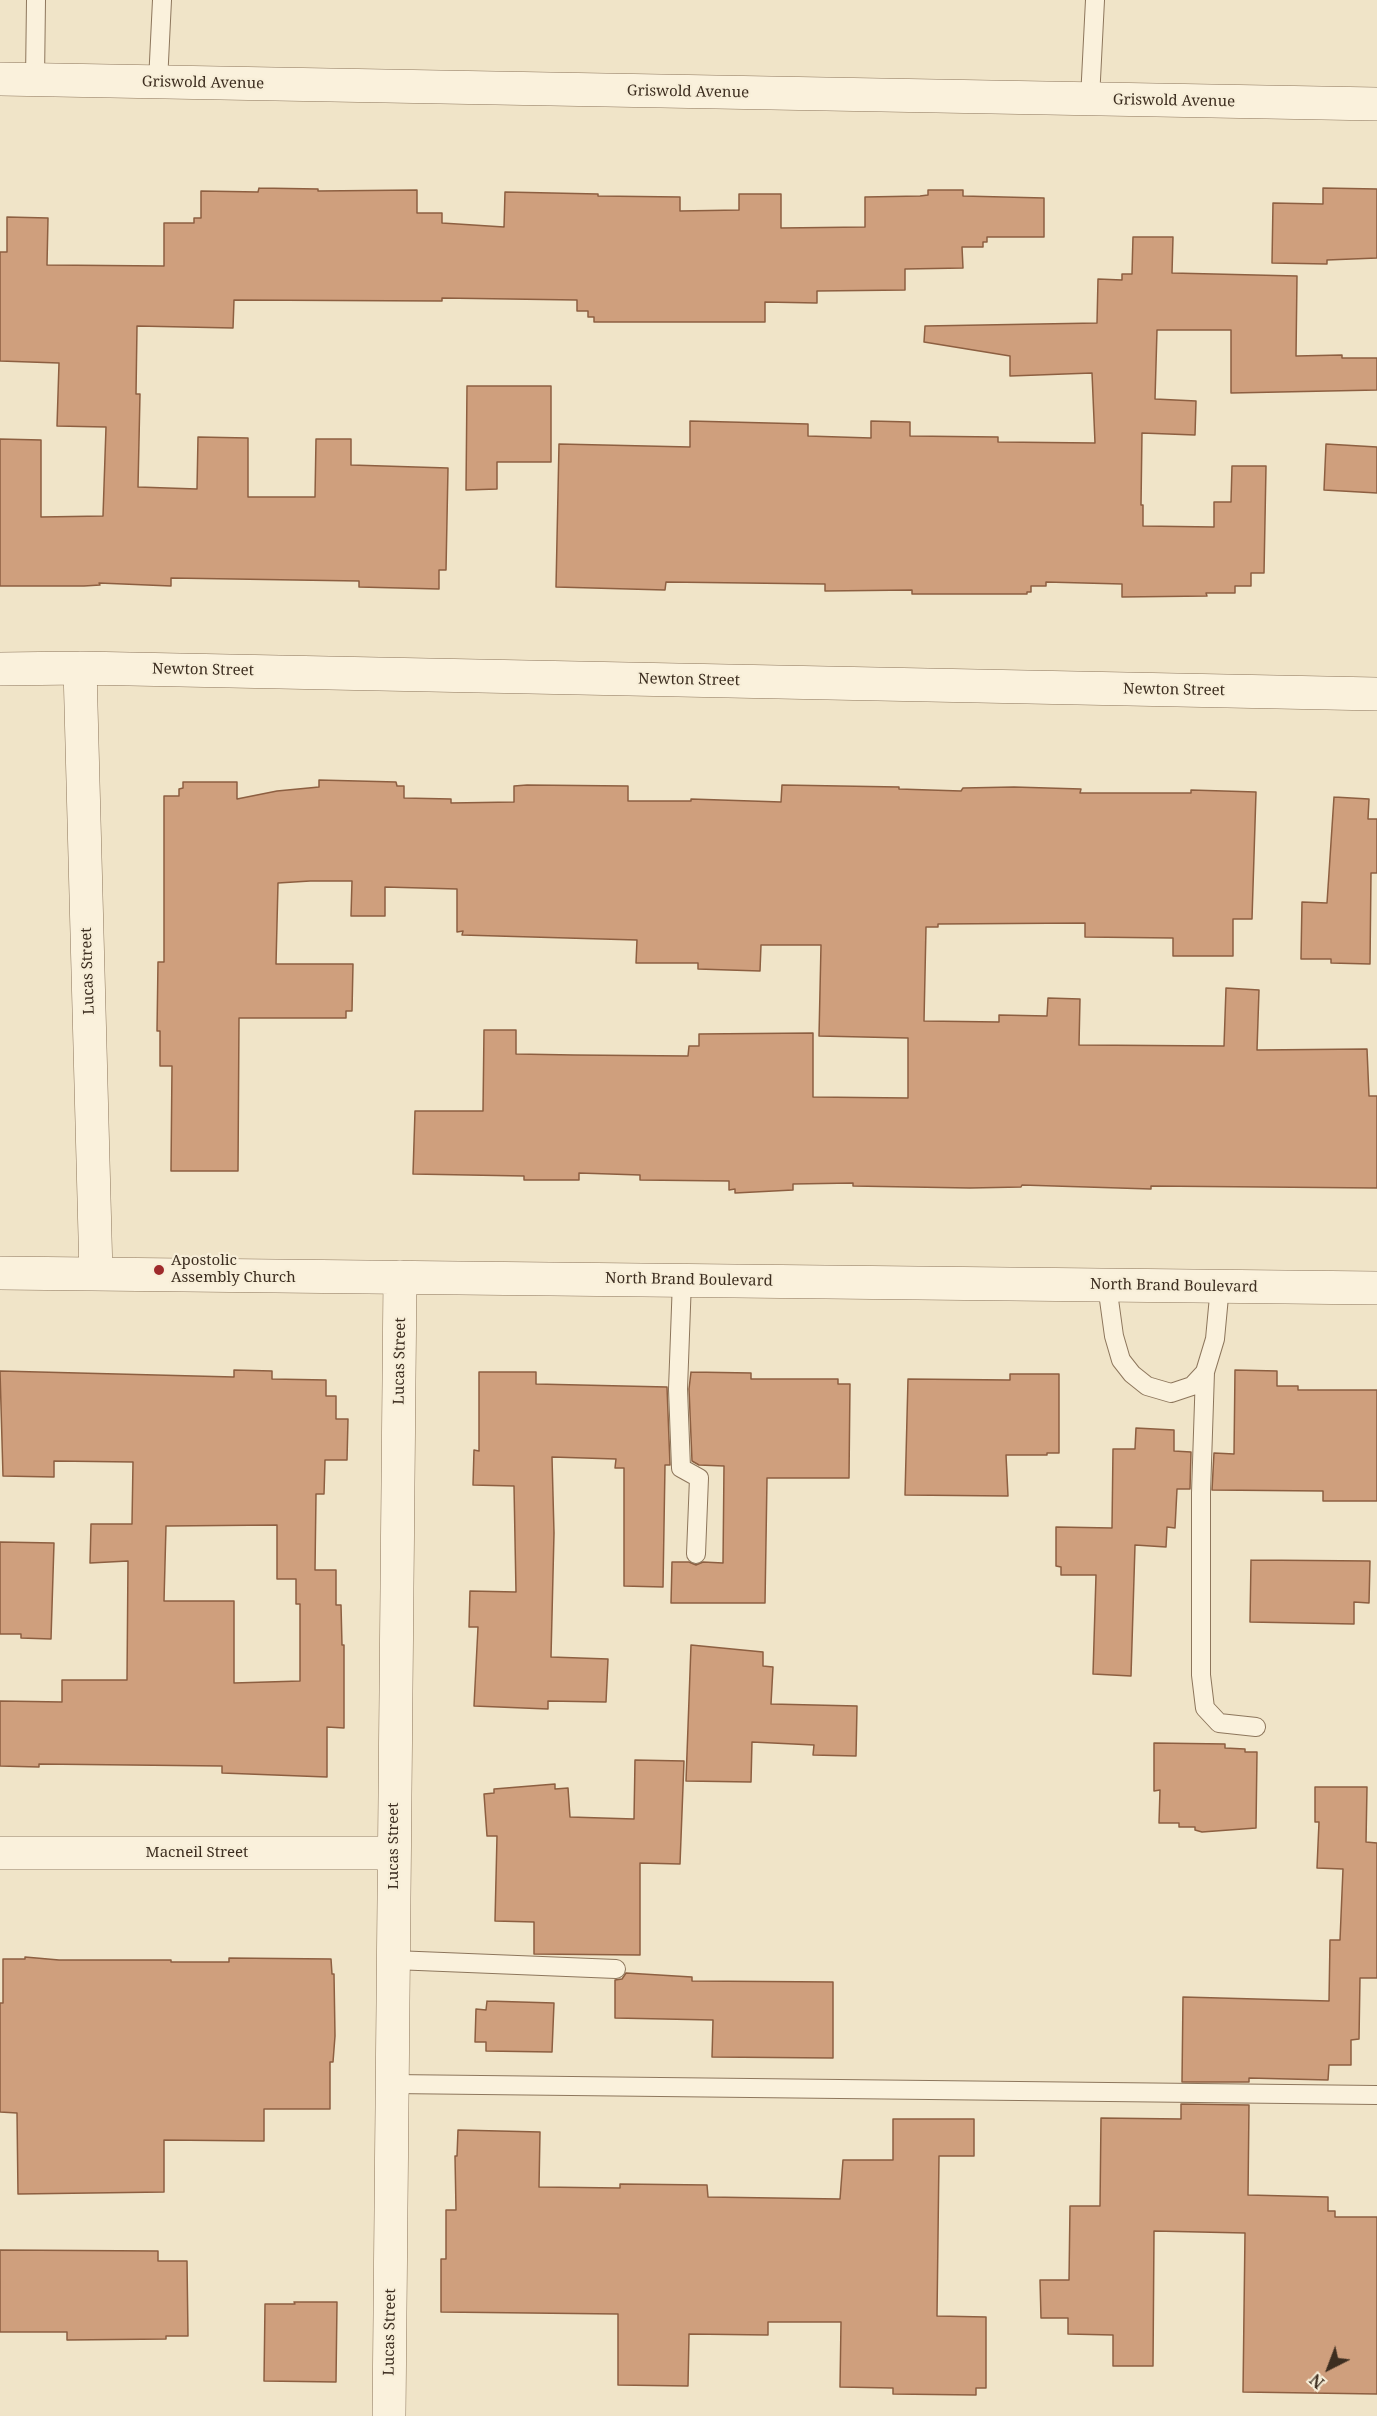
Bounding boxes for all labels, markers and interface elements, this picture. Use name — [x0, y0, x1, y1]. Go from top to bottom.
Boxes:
street label: Griswold Avenue — [142, 73, 264, 93]
street label: Griswold Avenue — [627, 82, 749, 102]
street label: Griswold Avenue — [1113, 91, 1235, 111]
street label: Newton Street — [152, 660, 254, 680]
street label: Newton Street — [638, 670, 740, 690]
street label: Newton Street — [1123, 680, 1225, 700]
street label: Lucas Street — [77, 927, 99, 1015]
place label: Apostolic Assembly Church — [171, 1252, 296, 1287]
marker: Apostolic Assembly Church — [152, 1263, 166, 1277]
street label: North Brand Boulevard — [605, 1270, 773, 1290]
street label: North Brand Boulevard — [1090, 1276, 1258, 1296]
street label: Lucas Street — [390, 1317, 410, 1405]
street label: Lucas Street — [385, 1802, 403, 1890]
street label: Macneil Street — [146, 1844, 248, 1862]
street label: Lucas Street — [380, 2288, 400, 2376]
north arrow — [1299, 2338, 1359, 2398]
text: N — [1305, 2369, 1329, 2394]

